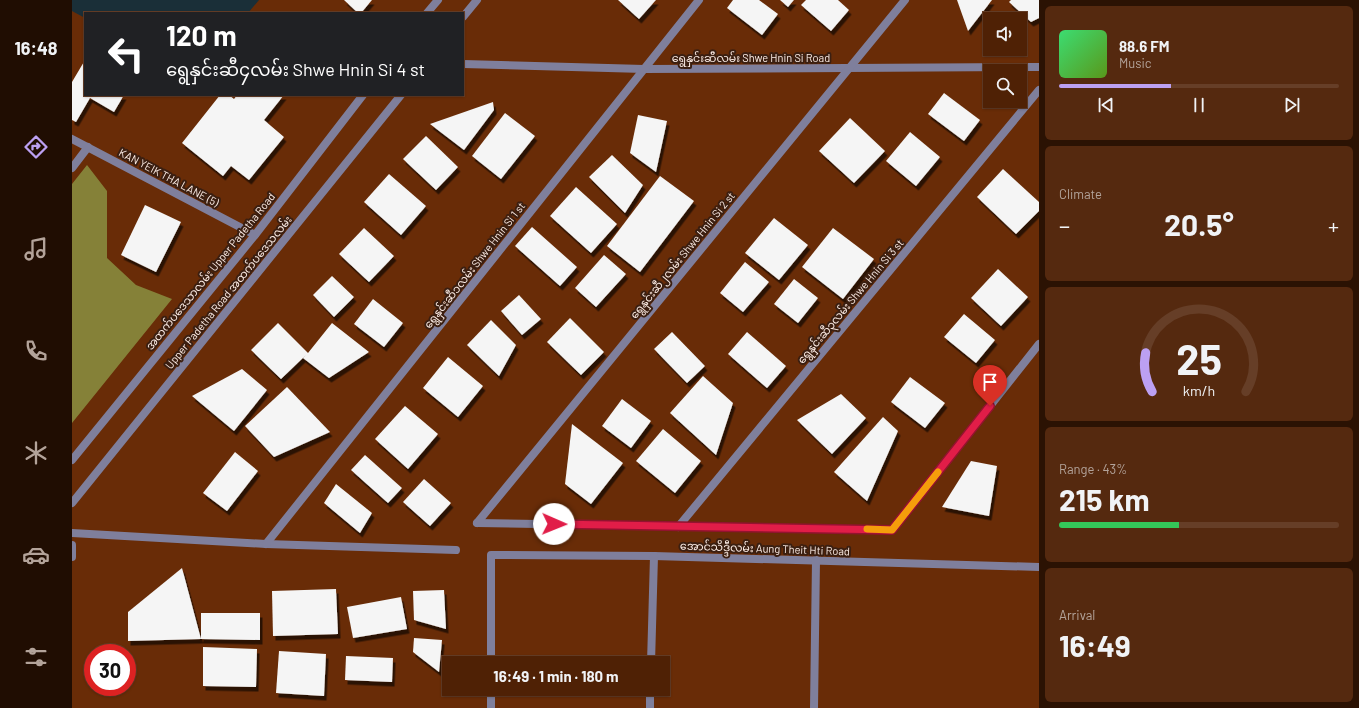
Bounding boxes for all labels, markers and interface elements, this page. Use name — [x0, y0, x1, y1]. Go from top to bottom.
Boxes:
map controls — [983, 12, 1027, 108]
button: sound — [983, 12, 1027, 56]
text: 120 m — [166, 18, 237, 52]
icon: left — [100, 28, 152, 80]
text: 16:48 — [14, 37, 58, 59]
text: 88.6 FM — [1119, 37, 1169, 55]
street label: ရွေနှင်းဆီလမ်း Shwe Hnin Si Road — [672, 51, 830, 67]
text: Music — [1119, 55, 1152, 71]
text: ရွေနှင်းဆီ၄လမ်း Shwe Hnin Si 4 st — [166, 58, 425, 80]
button: search — [983, 64, 1027, 108]
icon: previous — [1095, 94, 1117, 116]
icon: pause — [1188, 94, 1210, 116]
icon: next — [1281, 94, 1303, 116]
icon: directions — [22, 133, 50, 161]
street label: KAN YEIK THA LANE (5) — [117, 145, 221, 209]
text: Climate — [1059, 186, 1102, 202]
street label: ရွေနှင်းဆီ၂လမ်း Shwe Hnin Si 2 st — [627, 189, 739, 323]
street label: အထက်ပဒေသာလမ်း Upper Padetha Road — [143, 190, 277, 352]
street label: ရွေနှင်းဆီ၁လမ်း Shwe Hnin Si 1 st — [421, 199, 530, 332]
text: 20.5° — [1164, 206, 1234, 242]
text: − — [1059, 212, 1070, 238]
text: + — [1328, 212, 1339, 238]
street label: Upper Padetha Road အထက်ပဒေသလမ်း — [162, 213, 294, 371]
icon: music — [22, 235, 50, 263]
street label: ရွေနှင်းဆီ၃လမ်း Shwe Hnin Si 3 st — [794, 236, 908, 368]
text: 25 — [1176, 333, 1222, 383]
icon: phone — [22, 337, 50, 365]
pin — [973, 365, 1007, 406]
icon: arrive — [979, 371, 1001, 393]
text: km/h — [1183, 382, 1215, 399]
icon: climate — [22, 439, 50, 467]
text: Range · 43% — [1059, 461, 1127, 477]
text: 215 km — [1059, 481, 1149, 517]
position arrow — [533, 503, 575, 545]
street label: အောင်သိဒ္ဒီလမ်း Aung Theit Hti Road — [680, 539, 850, 561]
icon: car — [22, 541, 50, 569]
text: Arrival — [1059, 607, 1095, 623]
text: 16:49 — [1059, 627, 1131, 663]
icon: filters — [22, 643, 50, 671]
speed limit sign: 30 — [84, 644, 136, 696]
text: 16:49 · 1 min · 180 m — [493, 667, 619, 685]

